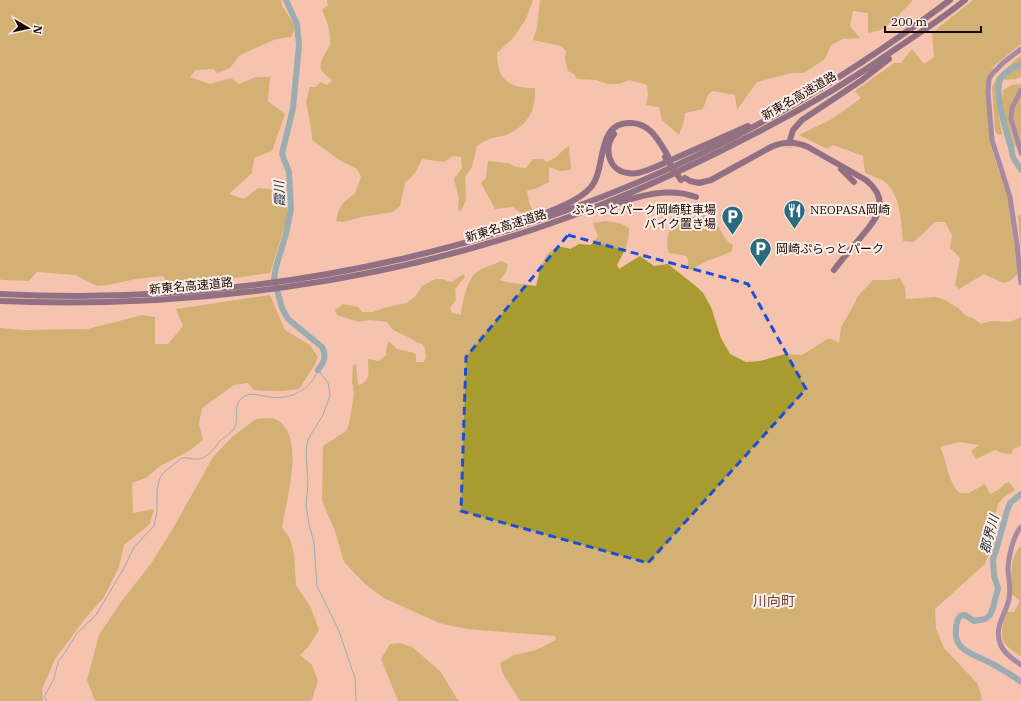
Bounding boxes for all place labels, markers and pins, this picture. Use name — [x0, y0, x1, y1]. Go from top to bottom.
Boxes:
restaurant icon: NEOPASA岡崎 — [782, 197, 808, 230]
place label: ぷらっとパーク岡崎駐車場 バイク置き場 — [572, 202, 716, 231]
place label: NEOPASA岡崎 — [810, 202, 890, 217]
parking icon: ぷらっとパーク岡崎駐車場 バイク置き場 — [719, 204, 745, 237]
parking icon: 岡崎ぷらっとパーク — [747, 236, 773, 269]
place label: 岡崎ぷらっとパーク — [776, 241, 884, 256]

